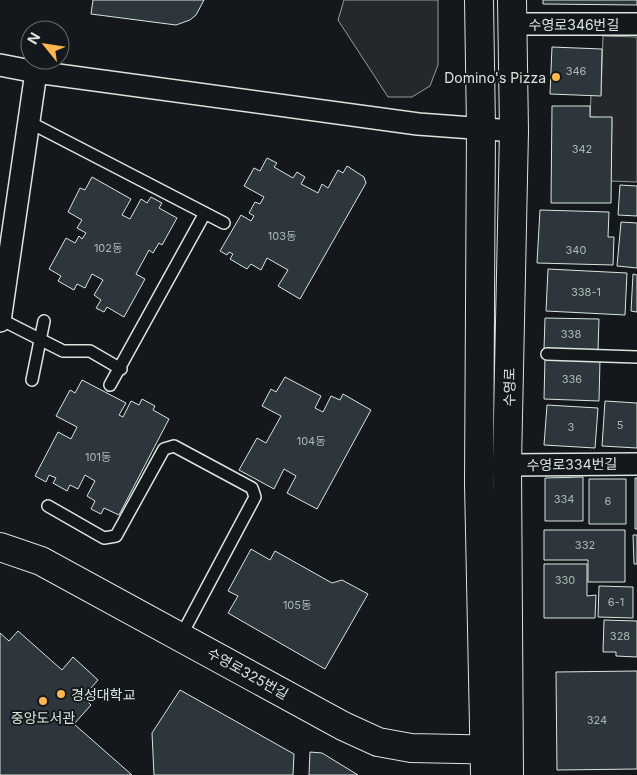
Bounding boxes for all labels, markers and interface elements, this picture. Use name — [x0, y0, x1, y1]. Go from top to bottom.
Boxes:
street label: 수영로346번길 — [529, 16, 619, 33]
north arrow — [20, 20, 70, 70]
text: N — [23, 29, 43, 47]
house number: 346 — [566, 64, 587, 78]
place label: Domino's Pizza — [444, 69, 546, 86]
marker: Domino's Pizza — [550, 71, 562, 83]
house number: 342 — [572, 142, 592, 156]
house number: 103동 — [268, 229, 296, 243]
house number: 102동 — [94, 241, 122, 255]
house number: 340 — [566, 243, 586, 257]
house number: 338-1 — [571, 285, 601, 299]
house number: 338 — [561, 327, 581, 341]
street label: 수영로 — [500, 367, 518, 406]
house number: 336 — [562, 372, 582, 386]
house number: 5 — [617, 418, 624, 432]
house number: 3 — [568, 420, 575, 434]
house number: 104동 — [297, 434, 325, 448]
house number: 101동 — [85, 450, 111, 464]
street label: 수영로334번길 — [526, 455, 618, 473]
house number: 334 — [554, 492, 574, 506]
house number: 6 — [605, 494, 612, 508]
house number: 332 — [575, 538, 595, 552]
house number: 330 — [555, 573, 575, 587]
house number: 6-1 — [608, 595, 624, 609]
house number: 105동 — [283, 598, 311, 612]
house number: 328 — [610, 629, 630, 643]
street label: 수영로325번길 — [204, 644, 292, 702]
place label: 경성대학교 — [71, 686, 136, 703]
marker: 경성대학교 — [55, 688, 67, 700]
marker: 중앙도서관 — [37, 695, 49, 707]
place label: 중앙도서관 — [11, 709, 75, 726]
house number: 324 — [587, 713, 607, 727]

